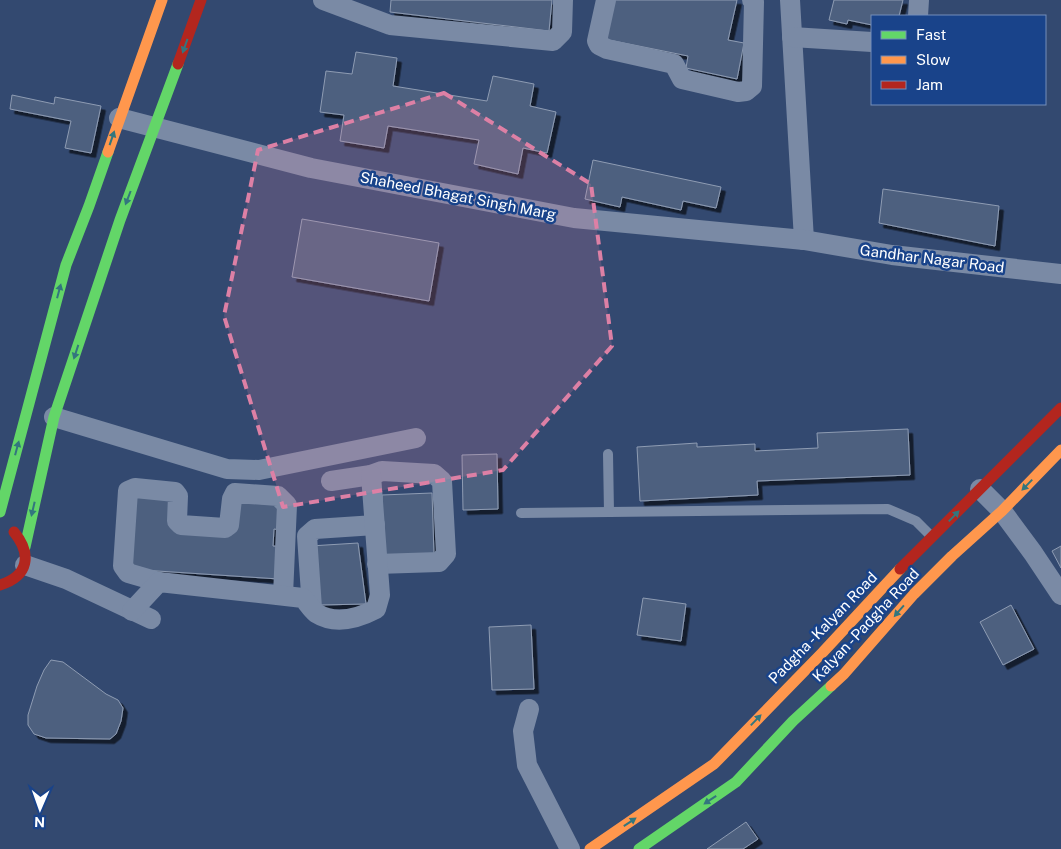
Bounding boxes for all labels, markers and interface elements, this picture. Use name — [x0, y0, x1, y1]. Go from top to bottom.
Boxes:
legend — [871, 15, 1046, 105]
text: Fast — [916, 26, 946, 43]
one-way arrow — [181, 39, 189, 54]
text: Slow — [916, 51, 951, 68]
text: Jam — [916, 76, 943, 93]
one-way arrow — [109, 130, 117, 145]
street label: Shaheed Bhagat Singh Marg — [359, 168, 558, 223]
one-way arrow — [124, 191, 132, 206]
street label: Gandhar Nagar Road — [859, 241, 1005, 276]
one-way arrow — [55, 284, 63, 299]
one-way arrow — [71, 345, 79, 360]
one-way arrow — [13, 441, 21, 456]
one-way arrow — [1021, 479, 1033, 491]
one-way arrow — [29, 501, 37, 516]
one-way arrow — [948, 510, 960, 522]
street label: Kalyan - Padgha Road — [809, 565, 922, 685]
street label: Padgha - Kalyan Road — [765, 568, 880, 687]
one-way arrow — [893, 605, 905, 617]
one-way arrow — [750, 715, 762, 727]
north arrow — [15, 784, 65, 834]
one-way arrow — [704, 795, 717, 805]
text: N — [34, 814, 45, 830]
one-way arrow — [623, 817, 637, 826]

